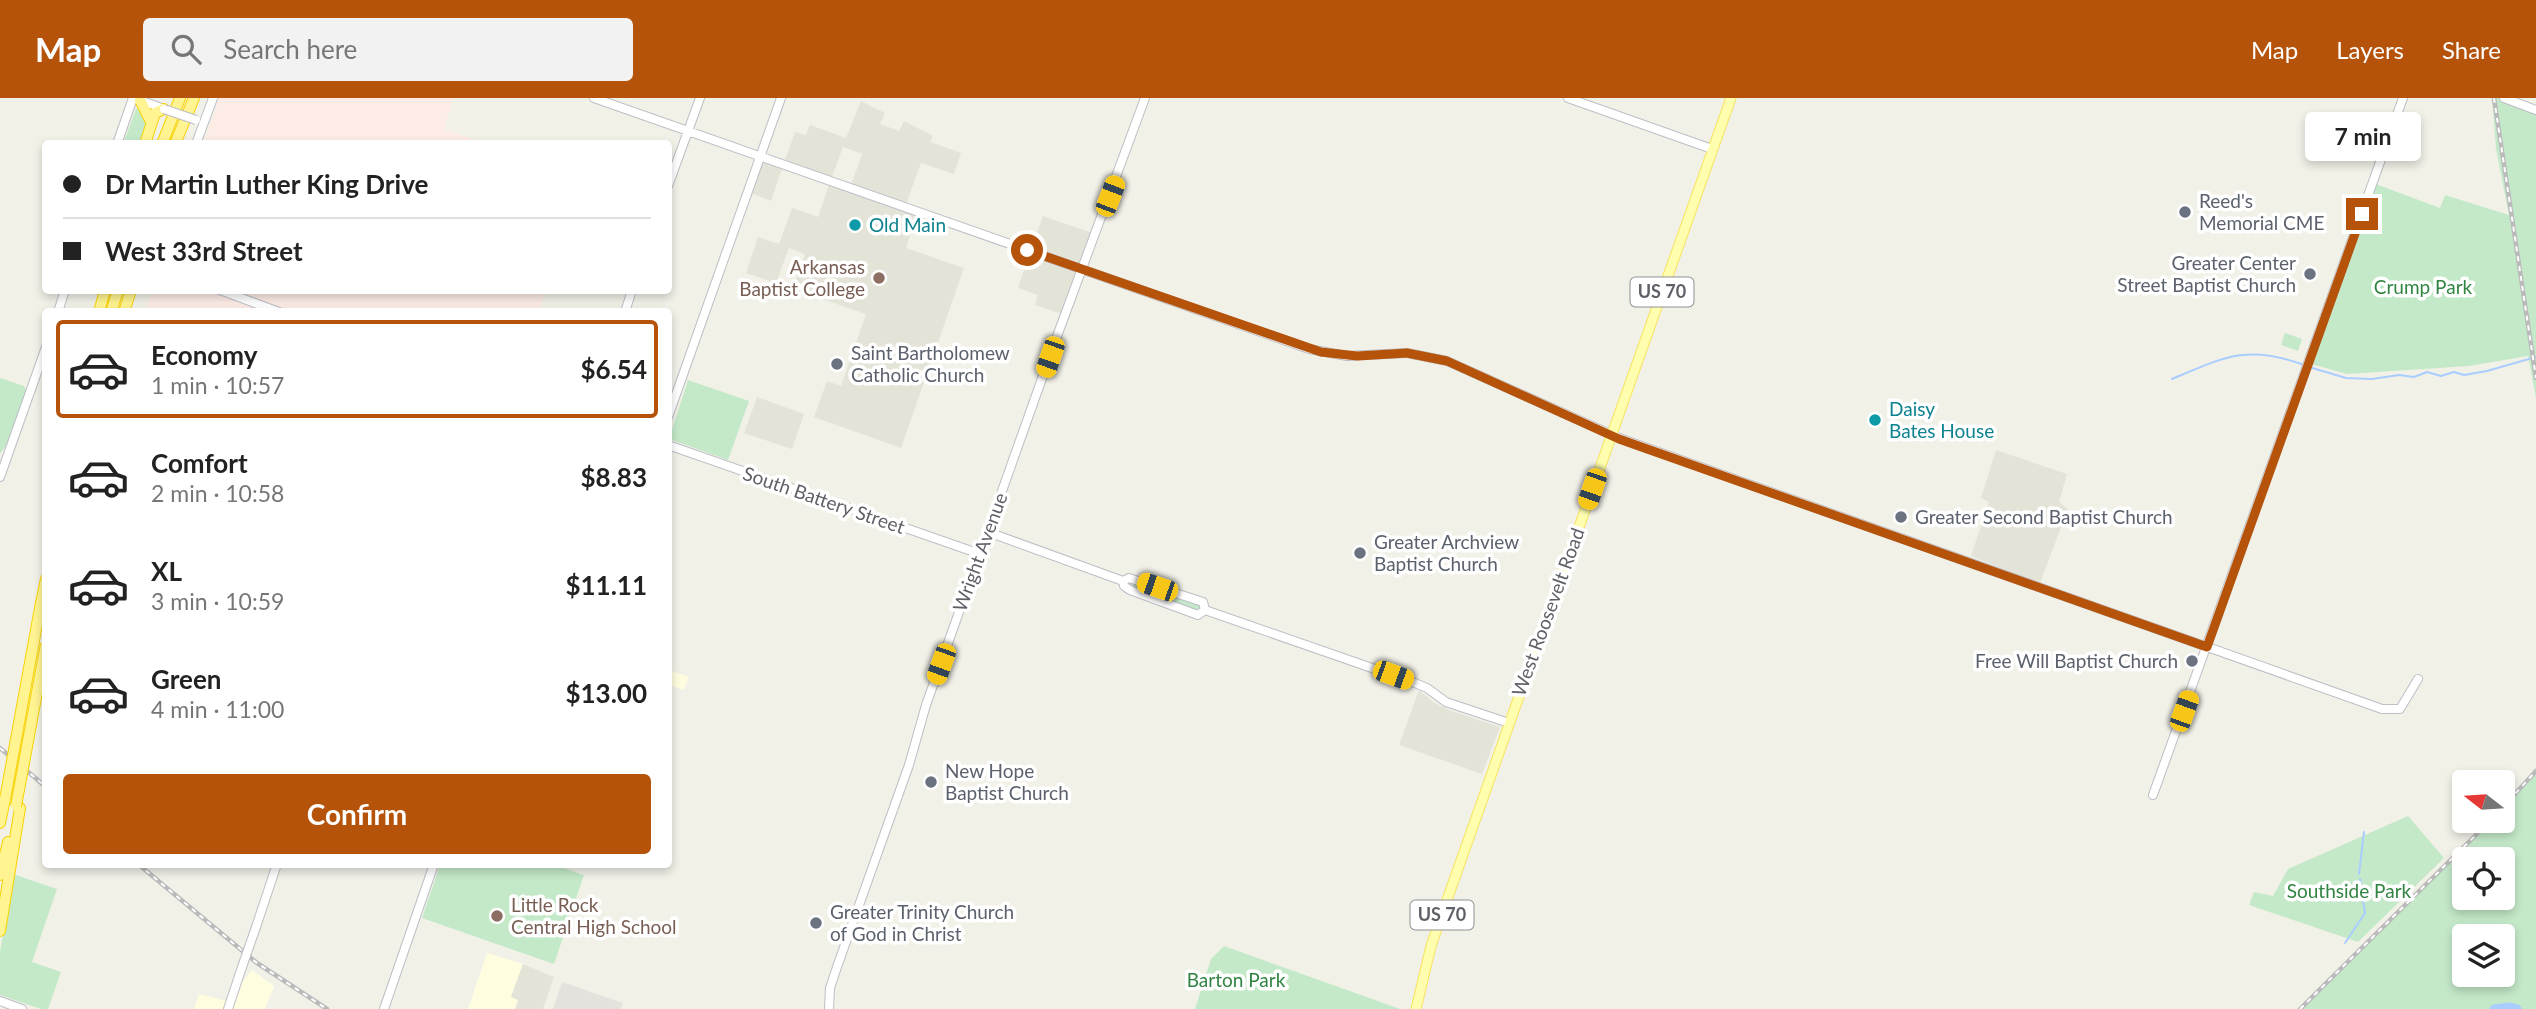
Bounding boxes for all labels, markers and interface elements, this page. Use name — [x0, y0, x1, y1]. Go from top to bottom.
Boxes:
search box — [143, 18, 633, 81]
text: Map — [35, 29, 101, 69]
icon: search — [167, 30, 205, 68]
text: Search here — [223, 33, 357, 65]
text: Map — [2251, 35, 2298, 64]
text: Layers — [2336, 35, 2404, 64]
text: Share — [2442, 35, 2501, 64]
callout: 7 min — [2304, 113, 2420, 162]
text: 7 min — [2334, 122, 2392, 150]
text: Dr Martin Luther King Drive — [105, 168, 428, 200]
car — [1093, 173, 1128, 219]
place label: Reed's Memorial CME — [2199, 189, 2324, 234]
route end — [2346, 198, 2378, 230]
marker: Reed's Memorial CME — [2177, 204, 2193, 220]
place label: Old Main — [869, 213, 946, 236]
marker: Old Main — [847, 217, 863, 233]
route start — [1011, 234, 1043, 266]
text: West 33rd Street — [105, 235, 303, 267]
place label: Greater Center Street Baptist Church — [2117, 251, 2296, 296]
place label: Arkansas Baptist College — [739, 255, 865, 300]
marker: Greater Center Street Baptist Church — [2302, 266, 2318, 282]
marker: Arkansas Baptist College — [871, 270, 887, 286]
park label: Crump Park — [2374, 275, 2473, 298]
road number: US 70 — [1630, 278, 1694, 307]
car — [1034, 334, 1067, 380]
icon: car — [67, 338, 130, 401]
text: Economy — [151, 339, 257, 371]
place label: Saint Bartholomew Catholic Church — [851, 341, 1010, 386]
text: $6.54 — [581, 353, 647, 385]
marker: Saint Bartholomew Catholic Church — [829, 356, 845, 372]
text: 1 min · 10:57 — [151, 371, 284, 399]
place label: Daisy Bates House — [1889, 397, 1994, 442]
marker: Daisy Bates House — [1867, 412, 1883, 428]
icon: car — [67, 446, 130, 509]
text: Comfort — [151, 447, 248, 479]
text: $8.83 — [581, 461, 647, 493]
street label: South Battery Street — [740, 461, 908, 538]
car — [1576, 466, 1609, 512]
text: 2 min · 10:58 — [151, 479, 284, 507]
street label: Wright Avenue — [947, 489, 1012, 614]
place label: Greater Second Baptist Church — [1915, 505, 2173, 528]
marker: Greater Second Baptist Church — [1893, 509, 1909, 525]
street label: West Roosevelt Road — [1506, 525, 1589, 699]
place label: Greater Archview Baptist Church — [1374, 530, 1519, 575]
marker: Greater Archview Baptist Church — [1352, 545, 1368, 561]
icon: car — [67, 554, 130, 617]
text: XL — [151, 555, 182, 587]
text: $11.11 — [565, 569, 647, 601]
car — [1134, 570, 1181, 604]
text: 3 min · 10:59 — [151, 587, 284, 615]
car — [924, 641, 959, 687]
place label: Free Will Baptist Church — [1975, 649, 2178, 672]
marker: Free Will Baptist Church — [2184, 653, 2200, 669]
car — [1370, 658, 1417, 692]
icon: car — [67, 662, 130, 725]
text: Green — [151, 663, 221, 695]
text: $13.00 — [565, 677, 647, 709]
car — [2167, 688, 2202, 734]
text: 4 min · 11:00 — [151, 695, 284, 723]
place label: New Hope Baptist Church — [945, 759, 1069, 804]
north arrow — [2452, 770, 2515, 833]
map controls — [2452, 770, 2515, 987]
button: Confirm — [63, 774, 651, 854]
marker: New Hope Baptist Church — [923, 774, 939, 790]
button: locate — [2452, 847, 2515, 910]
park label: Southside Park — [2287, 879, 2412, 902]
place label: Little Rock Central High School — [511, 893, 677, 938]
place label: Greater Trinity Church of God in Christ — [830, 900, 1014, 945]
road number: US 70 — [1410, 900, 1474, 930]
marker: Little Rock Central High School — [489, 908, 505, 924]
marker: Greater Trinity Church of God in Christ — [808, 915, 824, 931]
button: layers — [2452, 924, 2515, 987]
park label: Barton Park — [1187, 968, 1286, 991]

